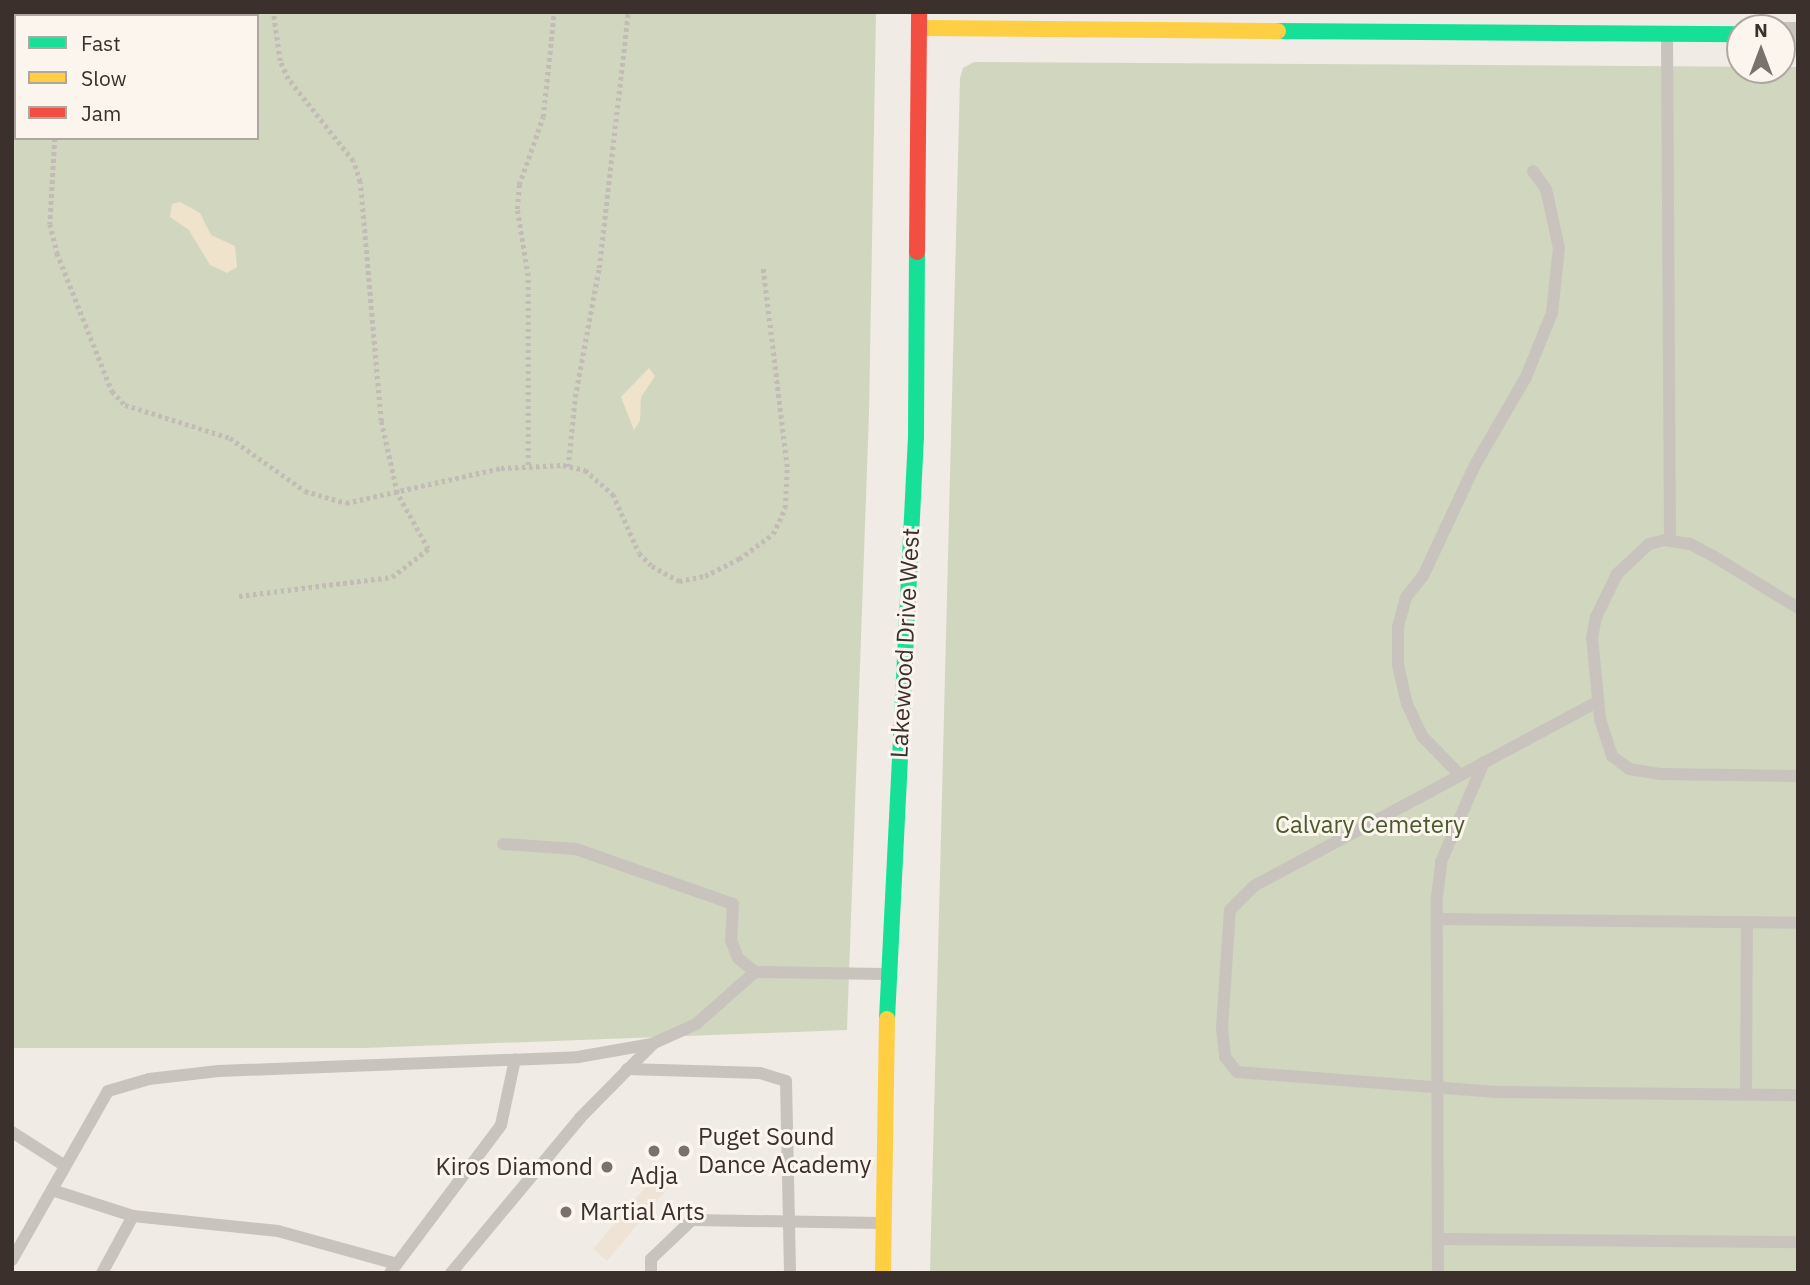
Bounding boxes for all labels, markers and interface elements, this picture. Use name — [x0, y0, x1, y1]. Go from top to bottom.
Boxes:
legend — [14, 14, 259, 140]
north arrow — [1726, 14, 1796, 84]
text: N — [1754, 18, 1768, 42]
text: Fast — [81, 29, 121, 57]
text: Slow — [81, 64, 127, 92]
text: Jam — [81, 99, 121, 127]
street label: Lakewood Drive West — [885, 527, 925, 759]
park label: Calvary Cemetery — [1275, 811, 1465, 839]
place label: Puget Sound Dance Academy — [698, 1123, 871, 1179]
marker: Adja — [646, 1143, 662, 1159]
marker: Puget Sound Dance Academy — [676, 1143, 692, 1159]
place label: Kiros Diamond — [435, 1153, 593, 1181]
marker: Kiros Diamond — [599, 1159, 615, 1175]
place label: Adja — [630, 1162, 678, 1190]
place label: Martial Arts — [580, 1198, 705, 1226]
marker: Martial Arts — [558, 1204, 574, 1220]

